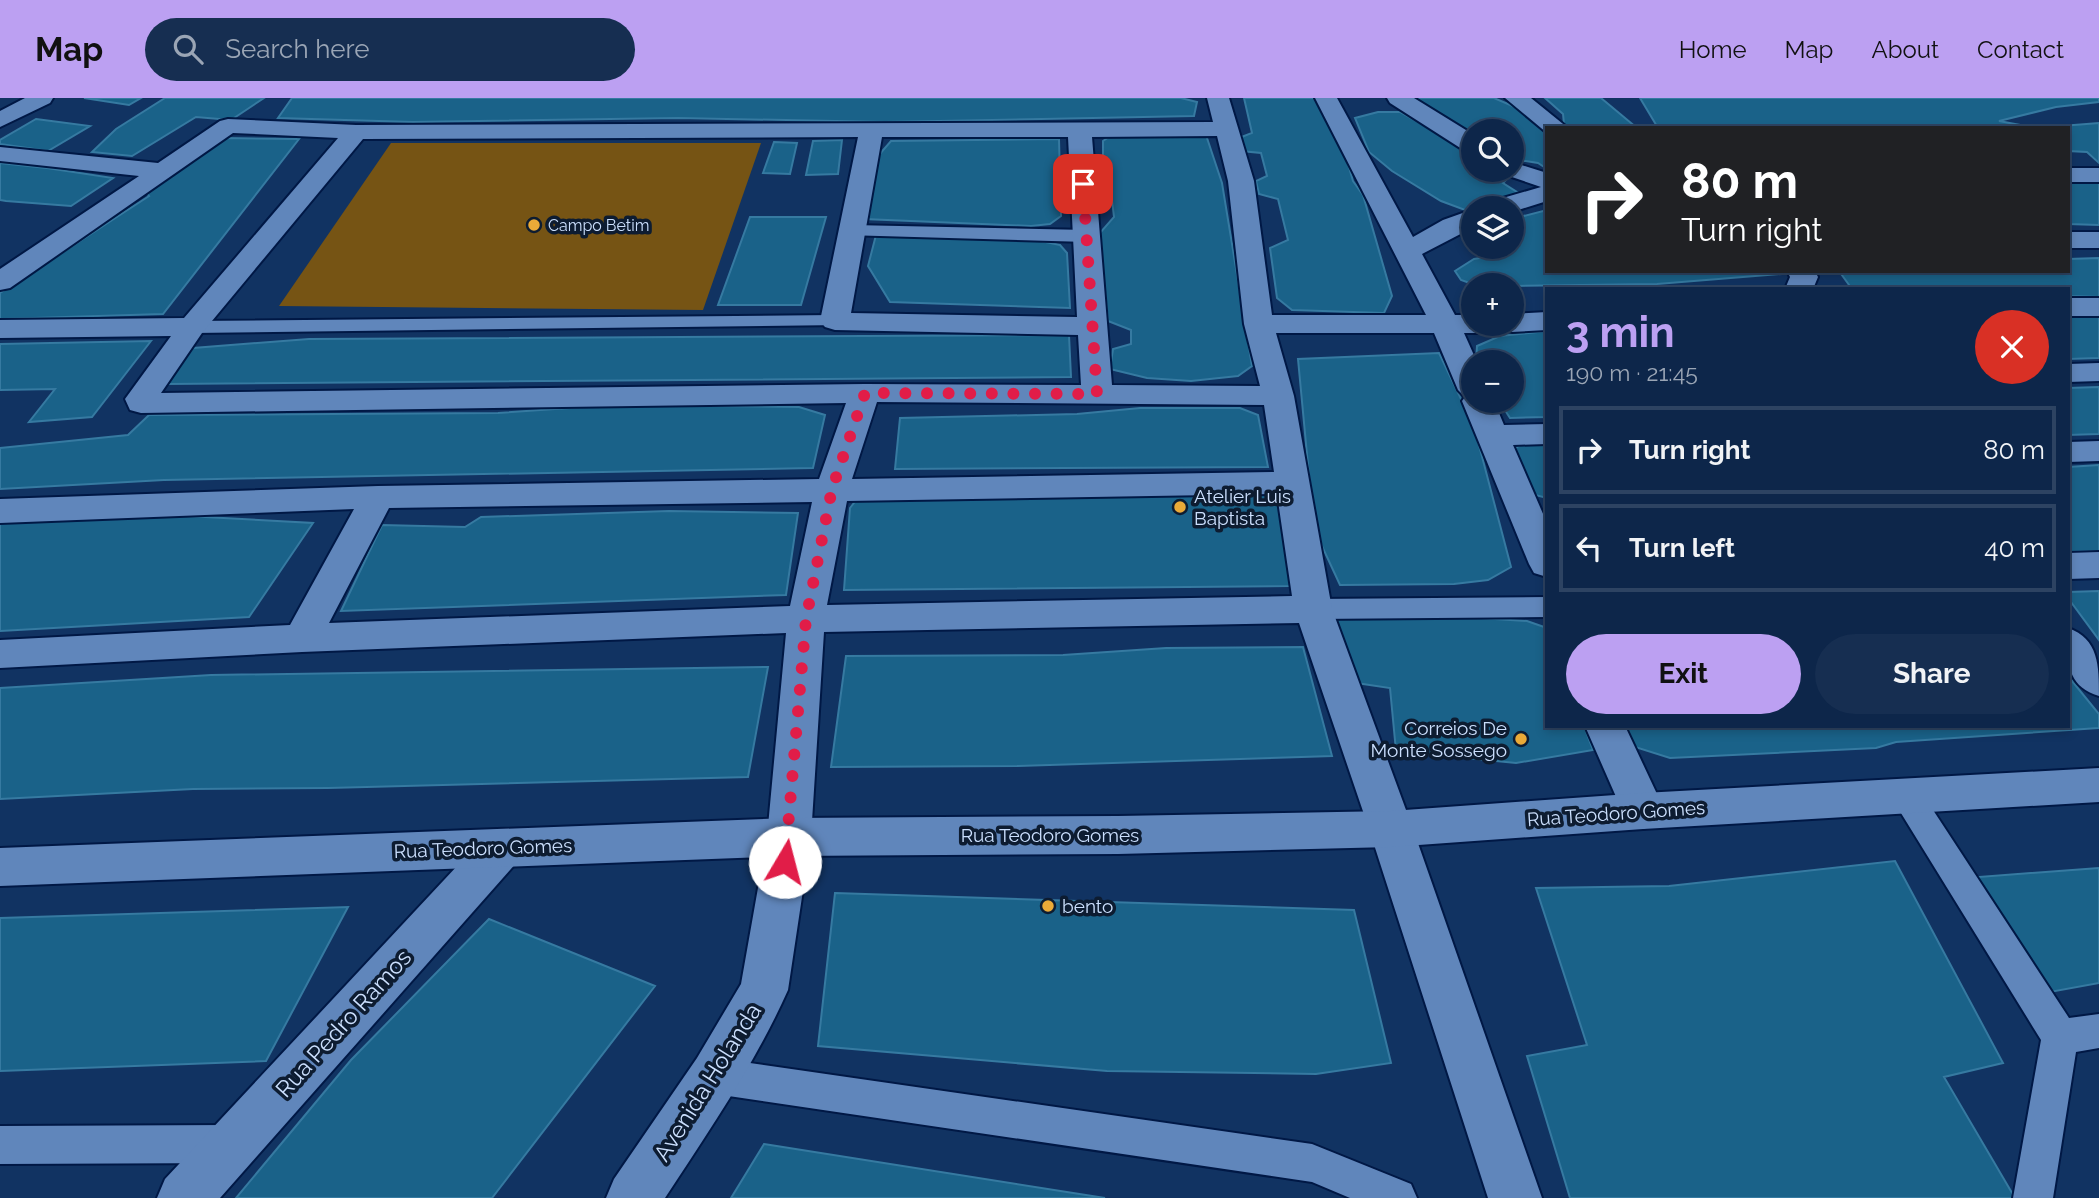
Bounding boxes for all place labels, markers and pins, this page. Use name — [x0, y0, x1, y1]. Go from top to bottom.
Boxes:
pin — [1053, 154, 1113, 214]
place label: Campo Betim — [548, 216, 649, 235]
marker: Campo Betim — [526, 217, 542, 233]
place label: Atelier Luis Baptista — [1194, 485, 1291, 529]
marker: Atelier Luis Baptista — [1172, 499, 1188, 515]
place label: Correios De Monte Sossego — [1371, 717, 1507, 761]
marker: Correios De Monte Sossego — [1513, 731, 1529, 747]
place label: bento — [1062, 895, 1113, 917]
marker: bento — [1040, 898, 1056, 914]

